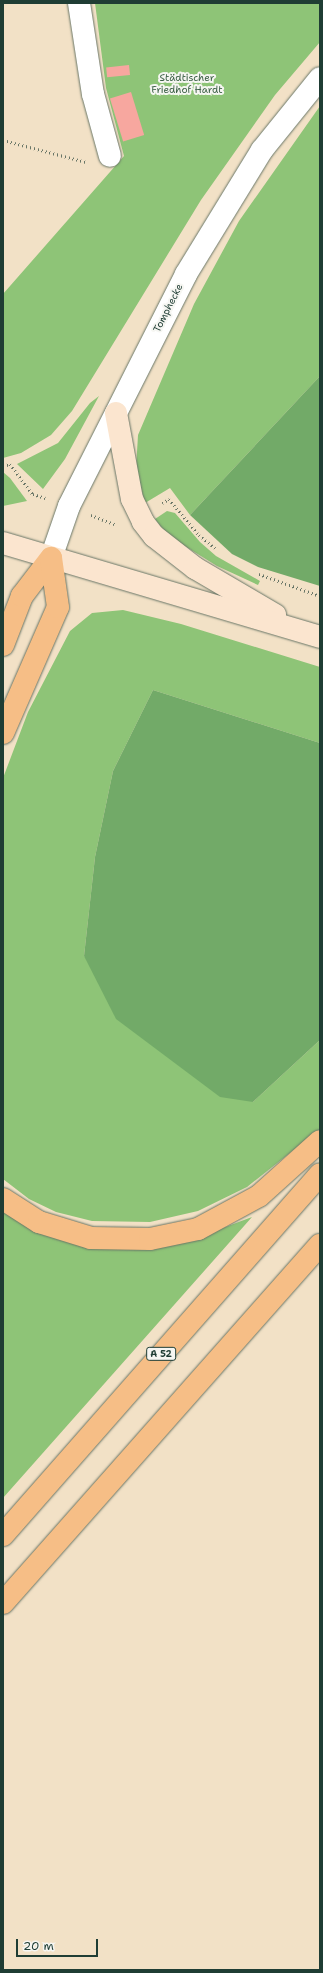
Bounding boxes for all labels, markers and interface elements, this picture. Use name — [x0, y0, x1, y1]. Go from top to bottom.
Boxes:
park label: Städtischer Friedhof Hardt — [151, 71, 223, 94]
street label: Tomphecke — [151, 282, 185, 334]
road number: A 52 — [146, 1347, 176, 1361]
scale bar — [18, 1931, 100, 1957]
text: 20 m — [23, 1938, 54, 1954]

